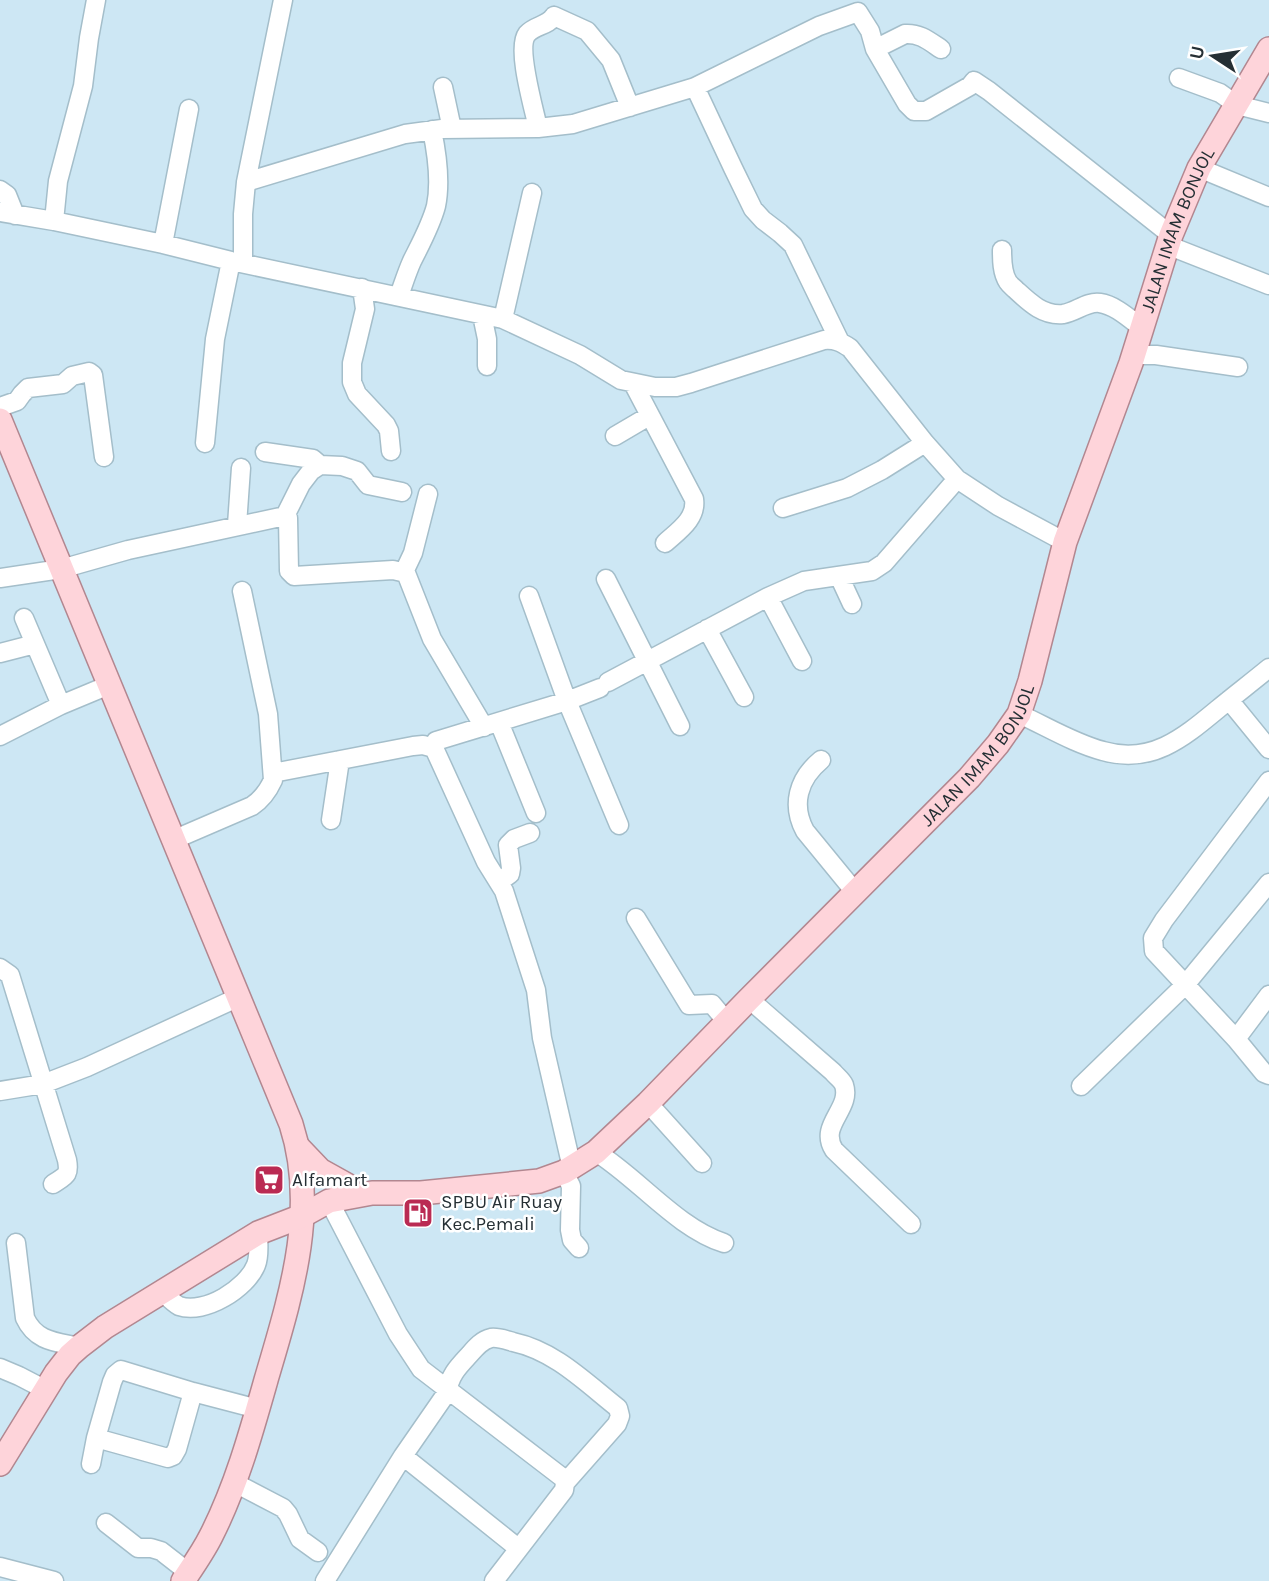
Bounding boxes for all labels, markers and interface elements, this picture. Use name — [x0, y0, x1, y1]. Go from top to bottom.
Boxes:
north arrow — [1178, 21, 1248, 91]
text: U — [1185, 44, 1209, 61]
street label: JALAN IMAM BONJOL — [1136, 144, 1219, 315]
street label: JALAN IMAM BONJOL — [916, 682, 1039, 831]
supermarket icon: Alfamart — [252, 1163, 286, 1197]
place label: Alfamart — [292, 1169, 367, 1191]
place label: SPBU Air Ruay Kec.Pemali — [441, 1191, 562, 1235]
fuel station icon: SPBU Air Ruay Kec.Pemali — [401, 1196, 435, 1230]

